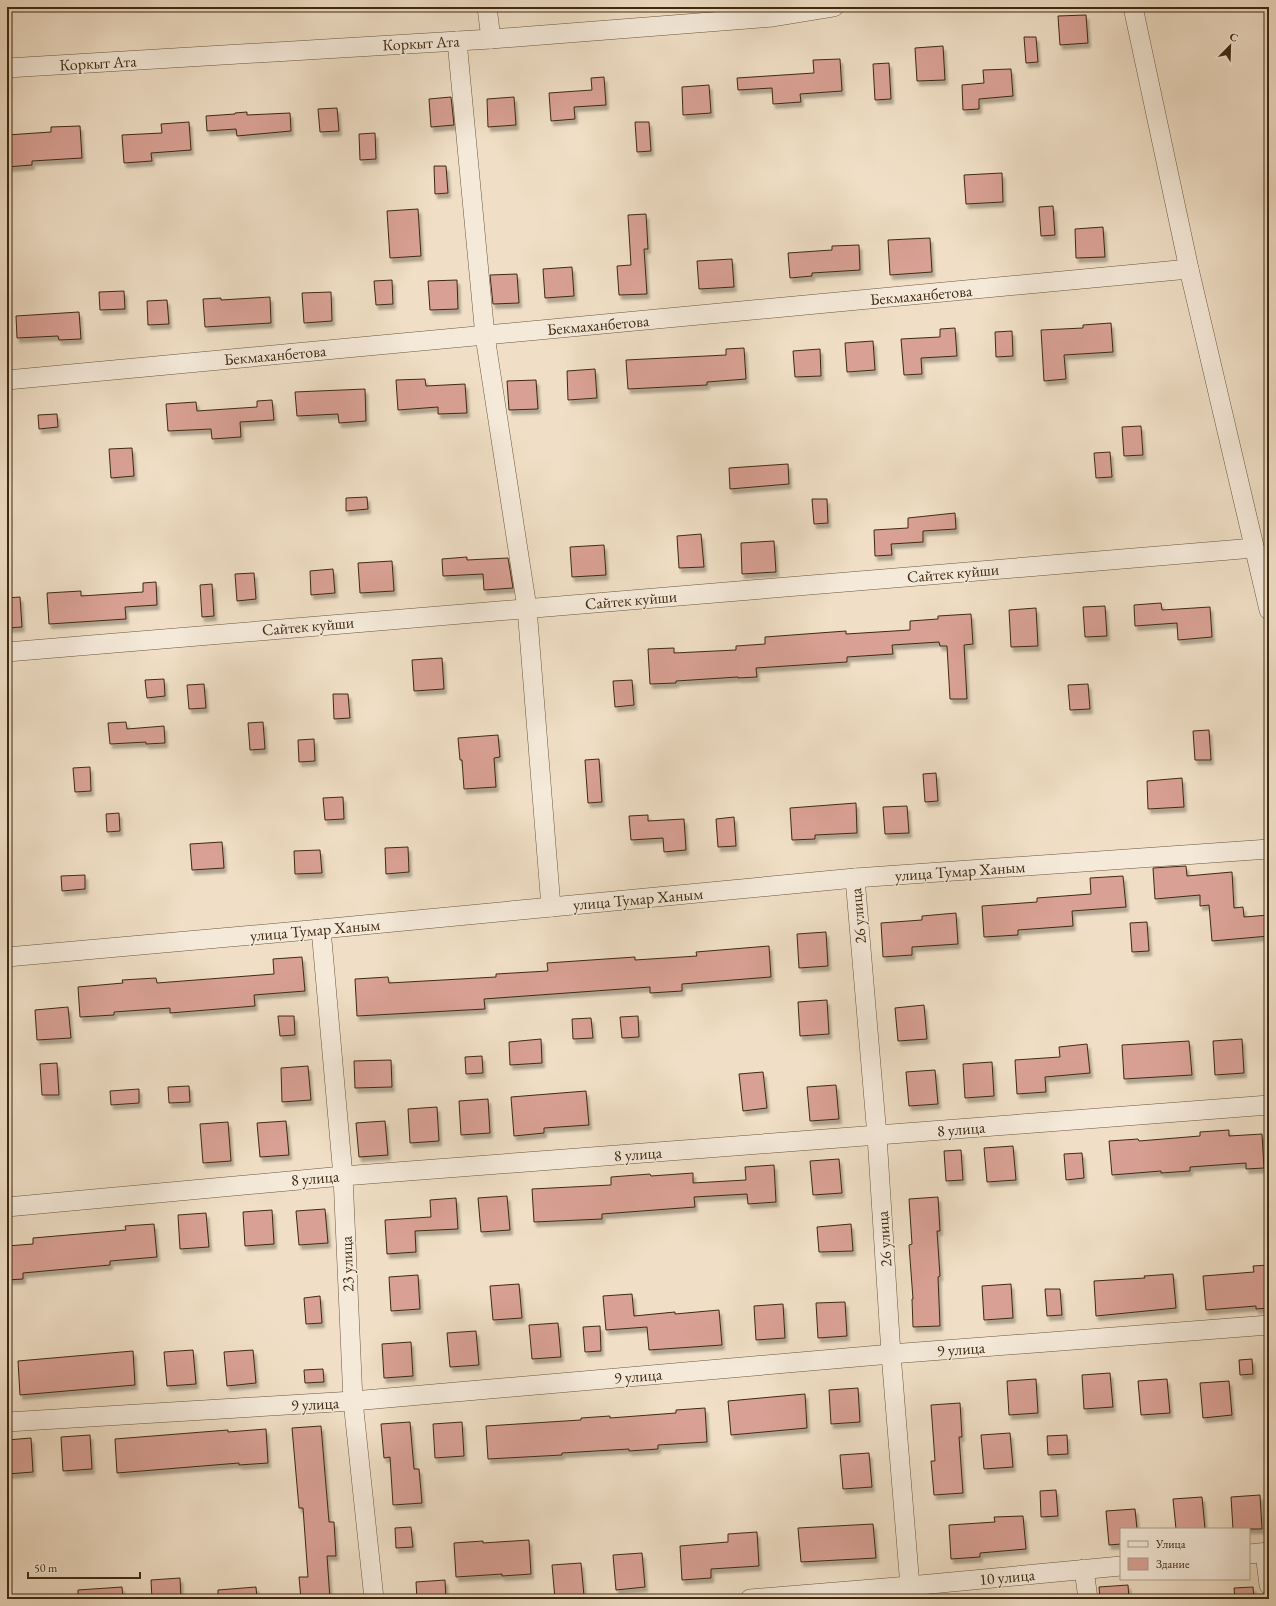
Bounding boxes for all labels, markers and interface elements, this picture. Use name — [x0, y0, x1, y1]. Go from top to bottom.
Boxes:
north arrow — [1210, 26, 1250, 66]
text: С — [1228, 29, 1240, 45]
street label: Коркыт Ата — [382, 30, 461, 56]
street label: Коркыт Ата — [59, 50, 138, 76]
street label: Бекмаханбетова — [869, 280, 974, 310]
street label: Бекмаханбетова — [546, 310, 651, 340]
street label: Бекмаханбетова — [223, 340, 328, 370]
street label: Сайтек куйши — [906, 558, 1001, 587]
street label: Сайтек куйши — [584, 585, 679, 614]
street label: Сайтек куйши — [261, 611, 356, 640]
street label: улица Тумар Ханым — [894, 856, 1026, 886]
street label: улица Тумар Ханым — [572, 883, 704, 915]
street label: 26 улица — [845, 887, 871, 945]
street label: улица Тумар Ханым — [249, 914, 381, 946]
street label: 8 улица — [936, 1116, 987, 1142]
street label: 8 улица — [613, 1142, 663, 1166]
street label: 8 улица — [290, 1165, 341, 1191]
street label: 26 улица — [872, 1210, 896, 1268]
street label: 23 улица — [336, 1235, 358, 1292]
street label: 9 улица — [936, 1337, 986, 1361]
street label: 9 улица — [613, 1363, 664, 1389]
street label: 9 улица — [290, 1392, 340, 1416]
legend — [1120, 1528, 1250, 1580]
text: Улица — [1155, 1536, 1186, 1552]
scale bar — [28, 1554, 140, 1580]
text: Здание — [1156, 1556, 1190, 1572]
text: 50 m — [34, 1560, 58, 1576]
street label: 10 улица — [978, 1564, 1036, 1590]

